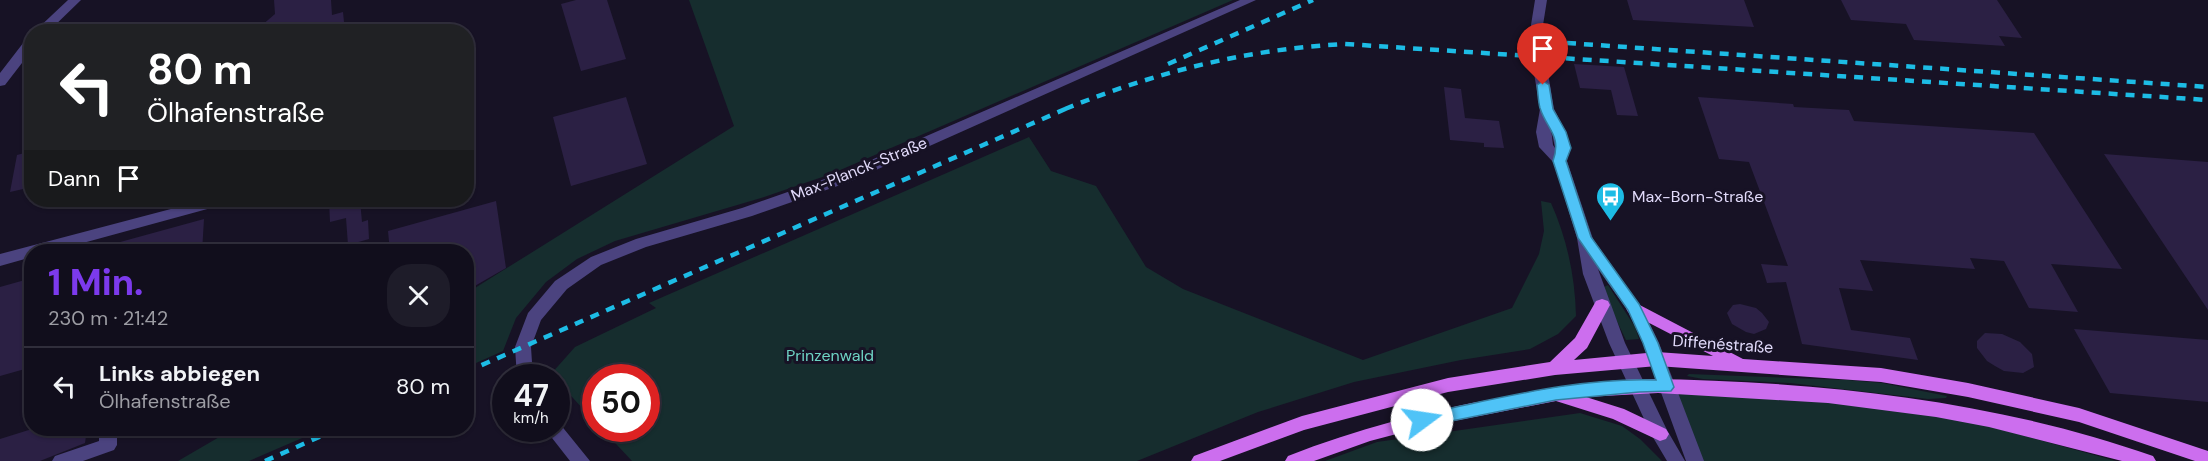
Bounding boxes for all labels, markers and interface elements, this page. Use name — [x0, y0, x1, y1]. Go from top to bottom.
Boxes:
pin — [1517, 23, 1568, 85]
icon: arrive — [1526, 32, 1559, 65]
text: 80 m — [147, 42, 253, 97]
icon: left — [48, 48, 126, 126]
text: Ölhafenstraße — [147, 95, 325, 130]
street label: Max-Planck-Straße — [788, 132, 930, 206]
icon: arrive — [112, 162, 145, 195]
text: Dann — [48, 164, 100, 193]
bus stop icon: Max-Born-Straße — [1595, 180, 1627, 222]
place label: Max-Born-Straße — [1632, 186, 1763, 207]
text: 1 Min. — [48, 259, 143, 306]
button: close — [387, 264, 450, 327]
text: 230 m · 21:42 — [48, 305, 168, 331]
street label: Diffenéstraße — [1672, 330, 1774, 358]
park label: Prinzenwald — [786, 345, 874, 366]
text: Links abbiegen — [99, 359, 260, 388]
speed limit sign: 50 — [582, 364, 660, 442]
icon: left — [48, 370, 81, 403]
text: 80 m — [396, 372, 450, 401]
text: 47 — [513, 376, 549, 415]
text: Ölhafenstraße — [99, 388, 231, 414]
position arrow — [1390, 388, 1454, 452]
text: km/h — [513, 408, 549, 428]

